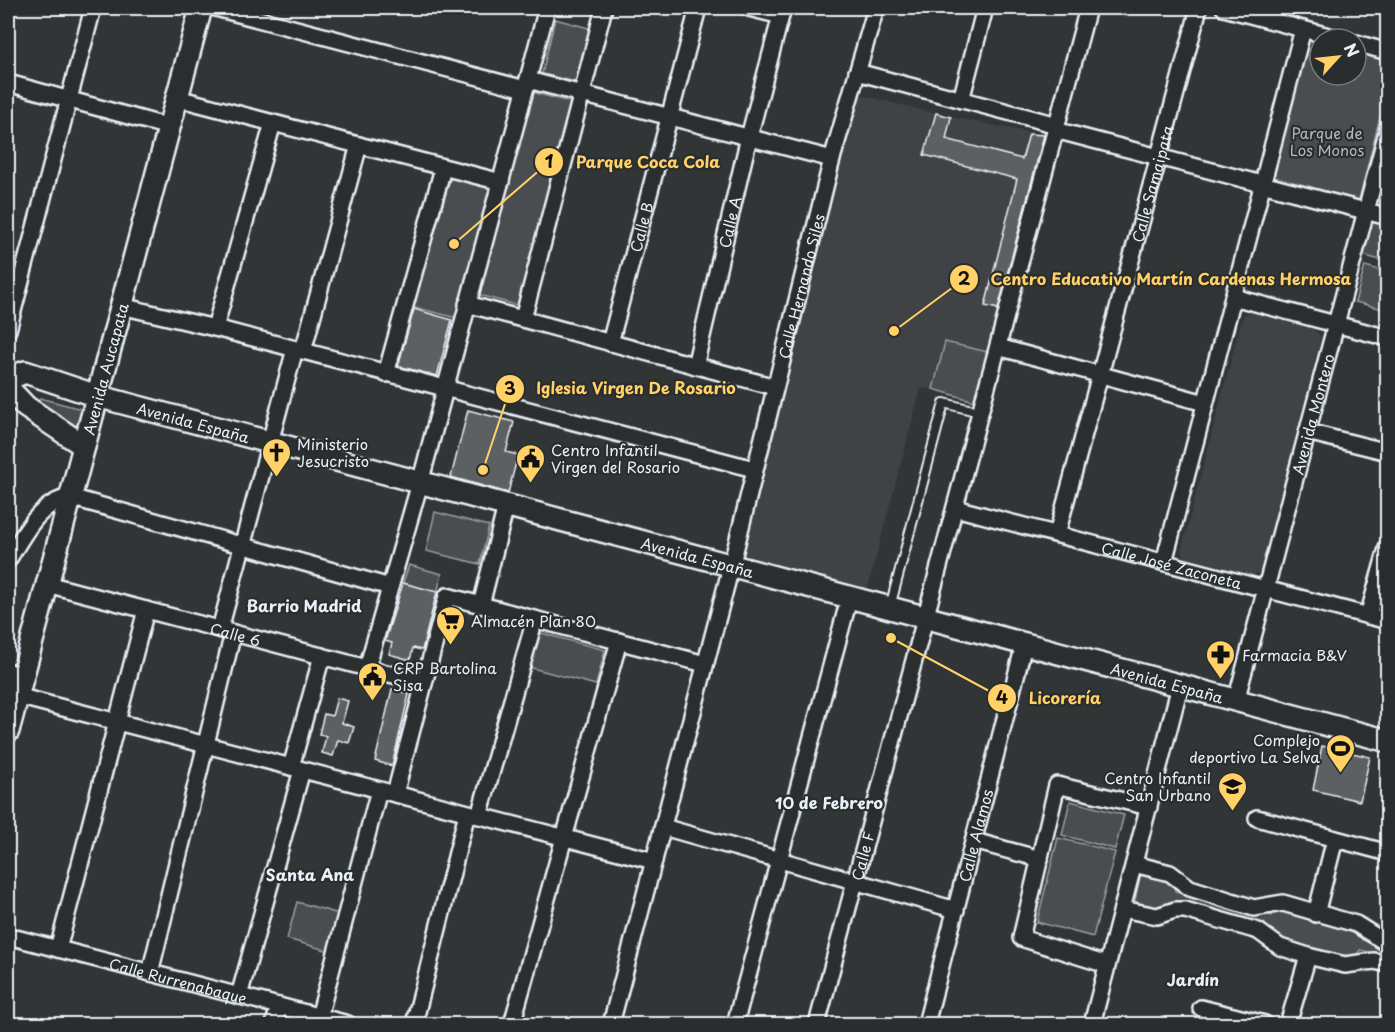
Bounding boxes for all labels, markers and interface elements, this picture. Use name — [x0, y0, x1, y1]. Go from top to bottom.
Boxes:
north arrow — [1308, 27, 1368, 87]
text: N — [1339, 39, 1366, 61]
park label: Parque de Los Monos — [1290, 121, 1364, 161]
street label: Calle Samaipata — [1125, 122, 1179, 245]
callout: Parque Coca Cola — [534, 145, 733, 179]
text: 1 — [545, 147, 554, 174]
text: Parque Coca Cola — [576, 149, 720, 173]
street label: Calle A — [712, 194, 746, 250]
street label: Calle B — [623, 199, 658, 254]
street label: Calle Hernando Siles — [772, 211, 830, 361]
callout: Centro Educativo Martín Cardenas Hermosa — [949, 262, 1364, 296]
text: 2 — [958, 264, 971, 291]
text: Centro Educativo Martín Cardenas Hermosa — [991, 266, 1352, 290]
street label: Avenida Aucapata — [76, 300, 133, 437]
street label: Avenida Montero — [1285, 351, 1339, 477]
callout: Iglesia Virgen De Rosario — [495, 372, 748, 406]
text: 3 — [504, 374, 516, 401]
text: Iglesia Virgen De Rosario — [536, 375, 736, 399]
street label: Avenida España — [134, 396, 252, 448]
place label: Ministerio Jesucristo — [297, 432, 369, 472]
church icon: Ministerio Jesucristo — [260, 436, 292, 478]
place label: Centro Infantil Virgen del Rosario — [551, 438, 680, 478]
public building icon: Centro Infantil Virgen del Rosario — [514, 442, 546, 484]
street label: Avenida España — [639, 530, 757, 583]
street label: Calle José Zaconeta — [1099, 535, 1245, 594]
district label: Barrio Madrid — [246, 593, 362, 617]
supermarket icon: Almacén Plan 80 — [434, 604, 466, 646]
place label: Almacén Plan 80 — [471, 609, 596, 632]
street label: Calle 6 — [208, 616, 263, 651]
pharmacy icon: Farmacia B&V — [1205, 638, 1237, 680]
place label: Farmacia B&V — [1242, 643, 1348, 666]
place label: CRP Bartolina Sisa — [393, 656, 497, 696]
street label: Avenida España — [1108, 656, 1226, 708]
public building icon: CRP Bartolina Sisa — [356, 660, 388, 702]
callout: Licorería — [987, 681, 1113, 715]
text: 4 — [996, 683, 1008, 710]
text: Licorería — [1029, 685, 1101, 709]
place label: Complejo deportivo La Selva — [1189, 728, 1320, 768]
sports icon: Complejo deportivo La Selva — [1325, 732, 1357, 774]
place label: Centro Infantil San Urbano — [1104, 766, 1211, 806]
school or university icon: Centro Infantil San Urbano — [1216, 770, 1248, 812]
street label: Calle Alamos — [952, 786, 998, 884]
district label: 10 de Febrero — [775, 790, 883, 814]
street label: Calle F — [844, 829, 879, 883]
district label: Santa Ana — [266, 862, 354, 886]
street label: Calle Rurrenabaque — [107, 951, 250, 1009]
district label: Jardín — [1167, 967, 1219, 991]

